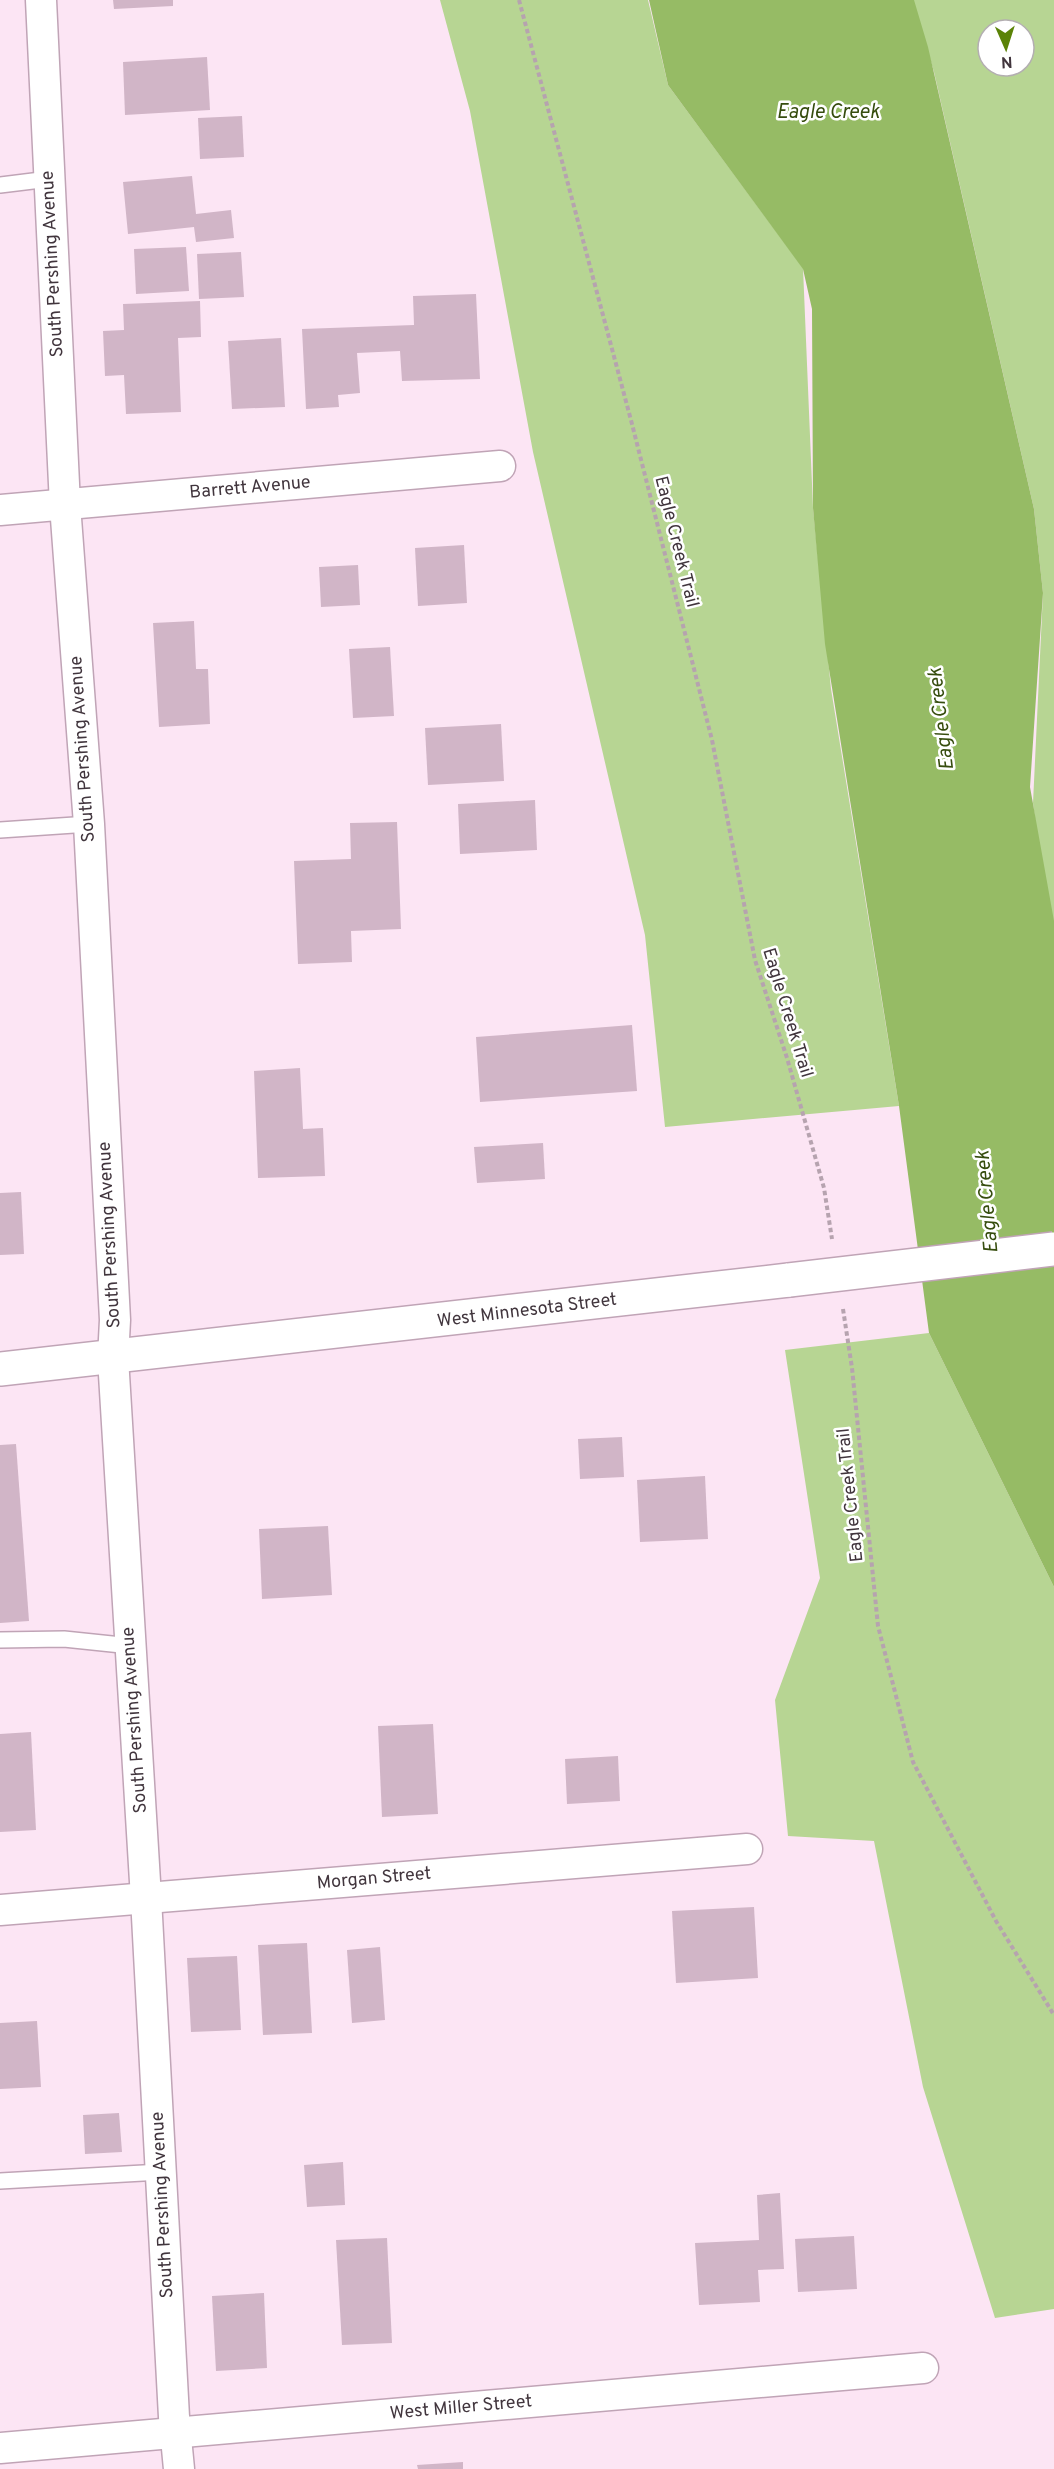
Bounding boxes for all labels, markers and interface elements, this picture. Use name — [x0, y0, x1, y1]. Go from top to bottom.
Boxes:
north arrow — [976, 18, 1036, 78]
text: N — [1000, 51, 1013, 71]
water label: Eagle Creek — [777, 100, 880, 126]
street label: South Pershing Avenue — [37, 170, 69, 358]
street label: Barrett Avenue — [188, 471, 312, 505]
street label: Eagle Creek Trail — [649, 474, 703, 610]
street label: South Pershing Avenue — [65, 655, 101, 843]
water label: Eagle Creek — [923, 665, 961, 772]
street label: Eagle Creek Trail — [756, 945, 818, 1081]
street label: South Pershing Avenue — [94, 1141, 126, 1329]
water label: Eagle Creek — [970, 1149, 1005, 1254]
street label: West Minnesota Street — [436, 1289, 618, 1333]
street label: Eagle Creek Trail — [833, 1427, 869, 1563]
street label: South Pershing Avenue — [117, 1626, 153, 1814]
street label: Morgan Street — [316, 1863, 432, 1895]
street label: South Pershing Avenue — [147, 2111, 179, 2299]
street label: West Miller Street — [389, 2390, 533, 2426]

